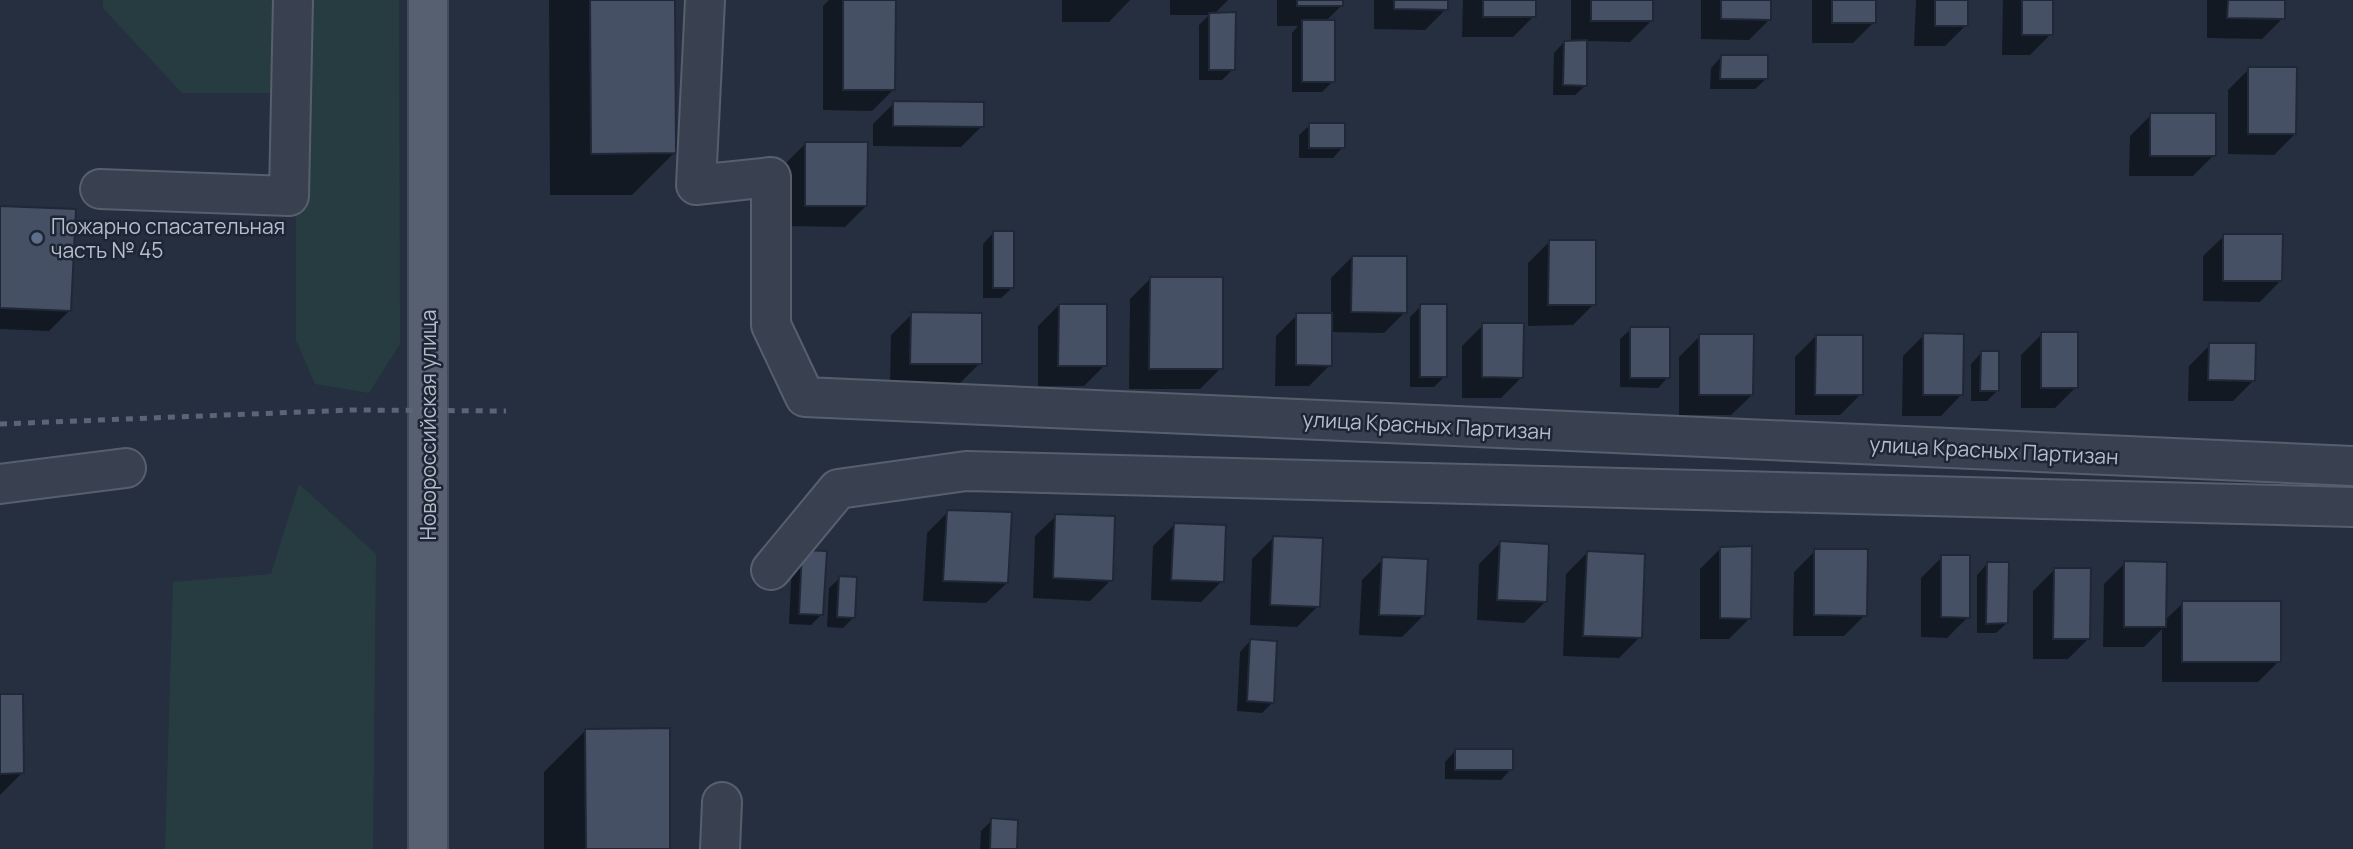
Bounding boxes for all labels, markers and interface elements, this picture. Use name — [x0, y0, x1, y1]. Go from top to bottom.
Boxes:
place label: Пожарно спасательная часть № 45 — [51, 212, 285, 264]
marker: Пожарно спасательная часть № 45 — [29, 230, 45, 246]
street label: Новороссийская улица — [414, 310, 442, 540]
street label: улица Красных Партизан — [1302, 404, 1552, 446]
street label: улица Красных Партизан — [1869, 429, 2119, 471]

